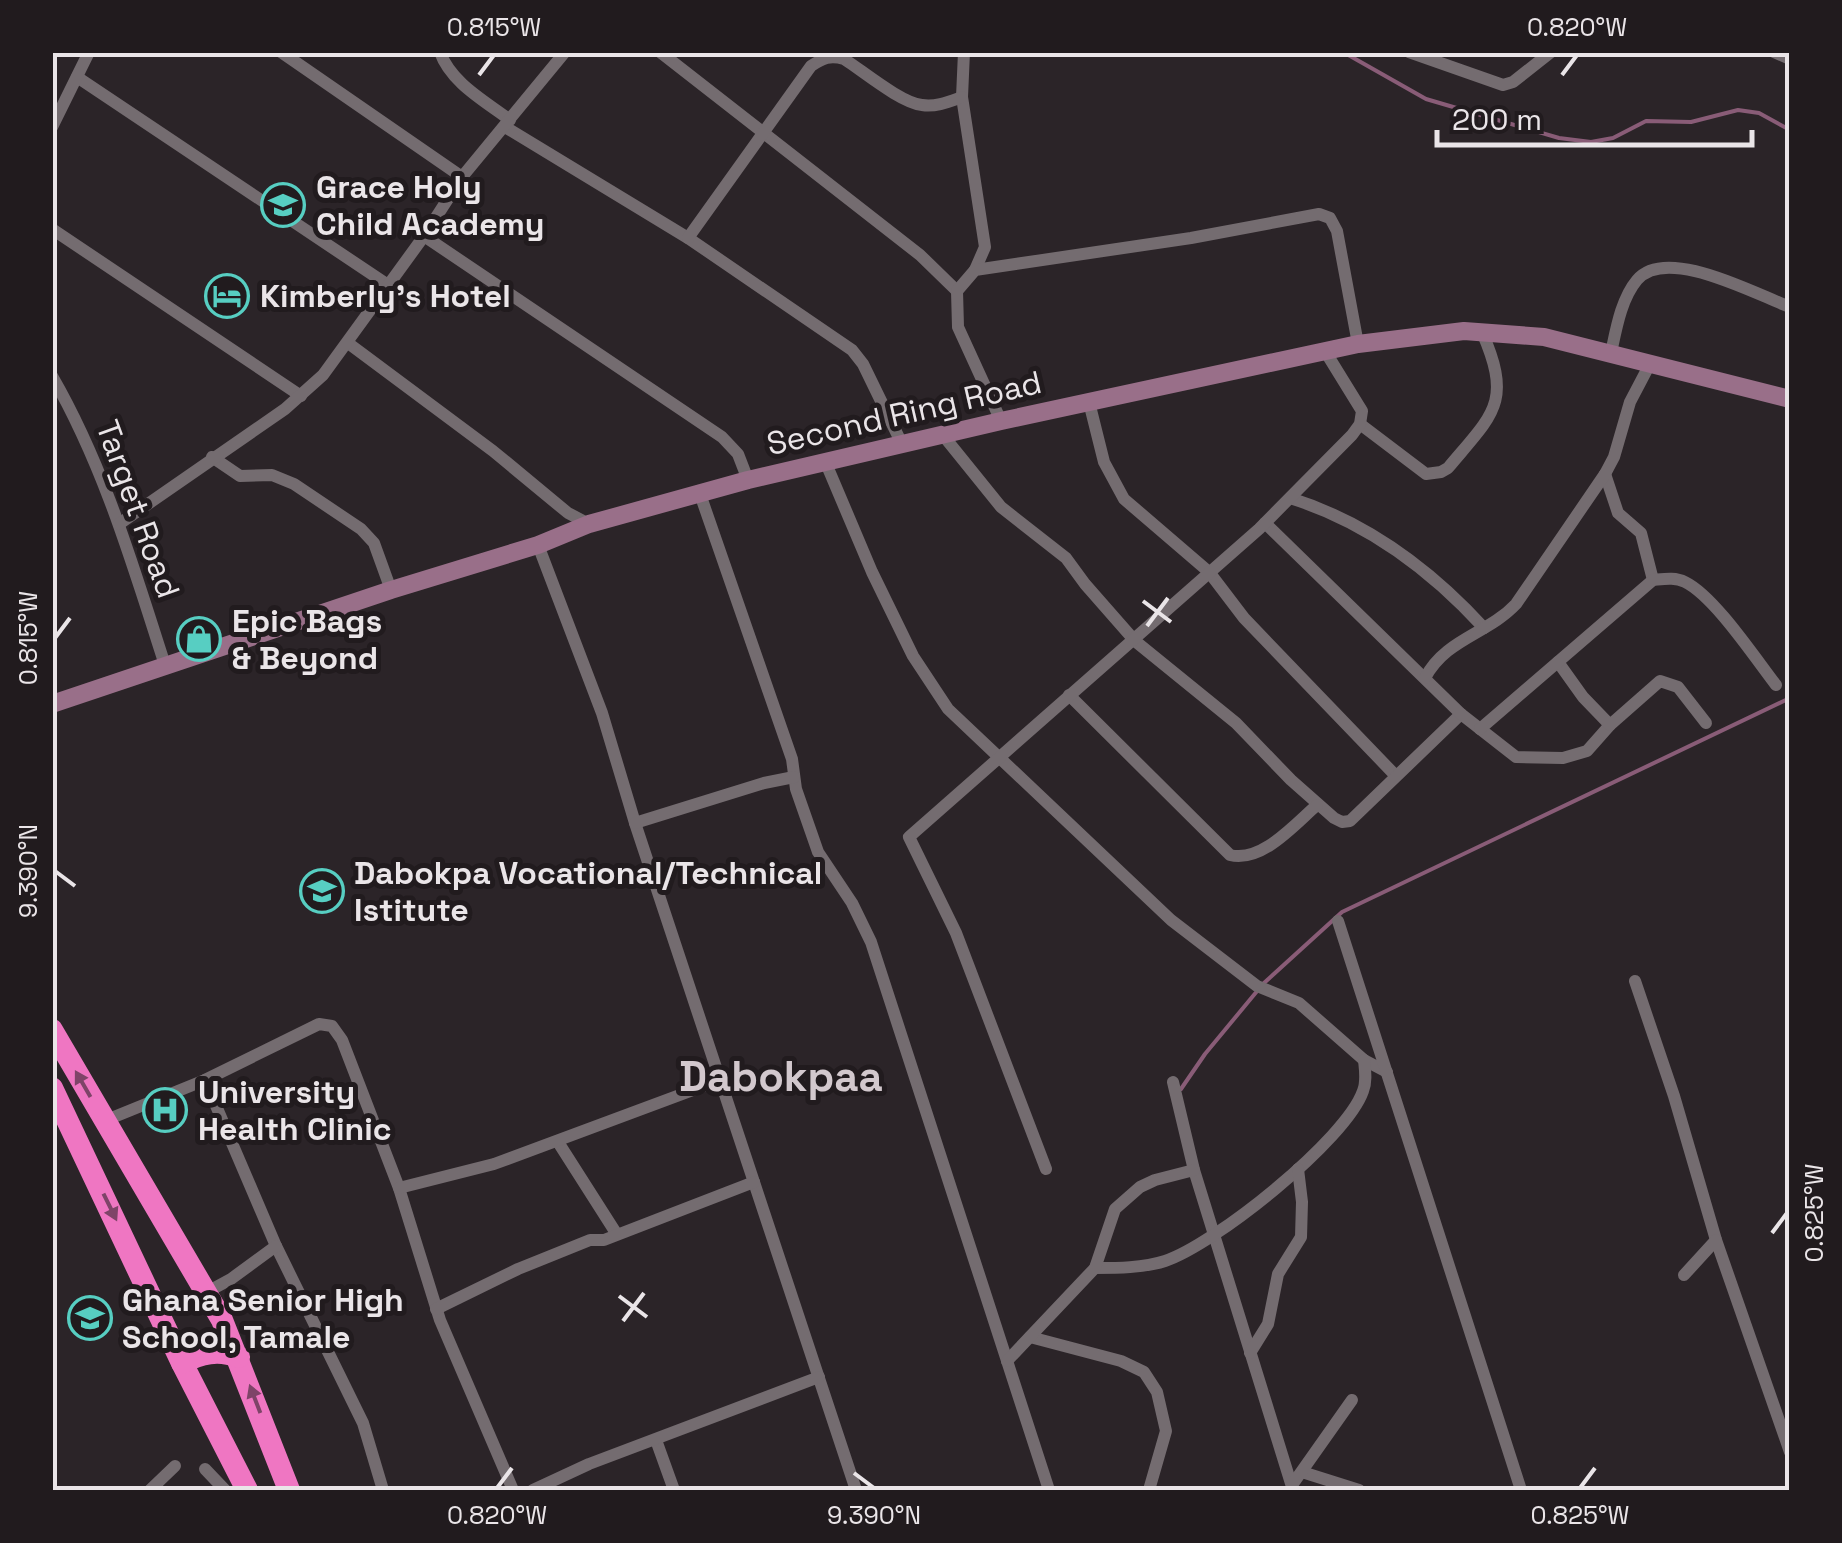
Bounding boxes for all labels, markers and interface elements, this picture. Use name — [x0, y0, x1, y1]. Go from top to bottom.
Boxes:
text: 0.815°W — [447, 11, 541, 43]
text: 0.820°W — [1527, 11, 1627, 43]
scale bar — [1437, 85, 1752, 147]
text: 200 m — [1452, 100, 1542, 139]
place label: Grace Holy Child Academy — [316, 167, 544, 244]
school or university icon: Grace Holy Child Academy — [260, 182, 306, 228]
hotel icon: Kimberly's Hotel — [204, 273, 250, 319]
place label: Kimberly's Hotel — [260, 276, 511, 316]
street label: Second Ring Road — [763, 362, 1045, 464]
street label: Target Road — [87, 415, 189, 603]
text: 0.815°W — [12, 591, 44, 685]
place label: Epic Bags & Beyond — [232, 601, 382, 678]
shop icon: Epic Bags & Beyond — [176, 616, 222, 662]
text: 9.390°N — [12, 824, 44, 918]
place label: Dabokpa Vocational/Technical Istitute — [354, 853, 822, 930]
school or university icon: Dabokpa Vocational/Technical Istitute — [299, 868, 345, 914]
district label: Dabokpaa — [679, 1050, 883, 1103]
one-way arrow — [75, 1070, 92, 1098]
place label: University Health Clinic — [198, 1072, 392, 1149]
hospital icon: University Health Clinic — [142, 1087, 188, 1133]
text: 0.825°W — [1798, 1164, 1830, 1263]
one-way arrow — [101, 1193, 118, 1222]
place label: Ghana Senior High School, Tamale — [122, 1280, 404, 1357]
school or university icon: Ghana Senior High School, Tamale — [67, 1295, 113, 1341]
one-way arrow — [247, 1384, 262, 1414]
text: 0.820°W — [447, 1499, 547, 1531]
text: 9.390°N — [827, 1499, 921, 1531]
text: 0.825°W — [1531, 1499, 1630, 1531]

